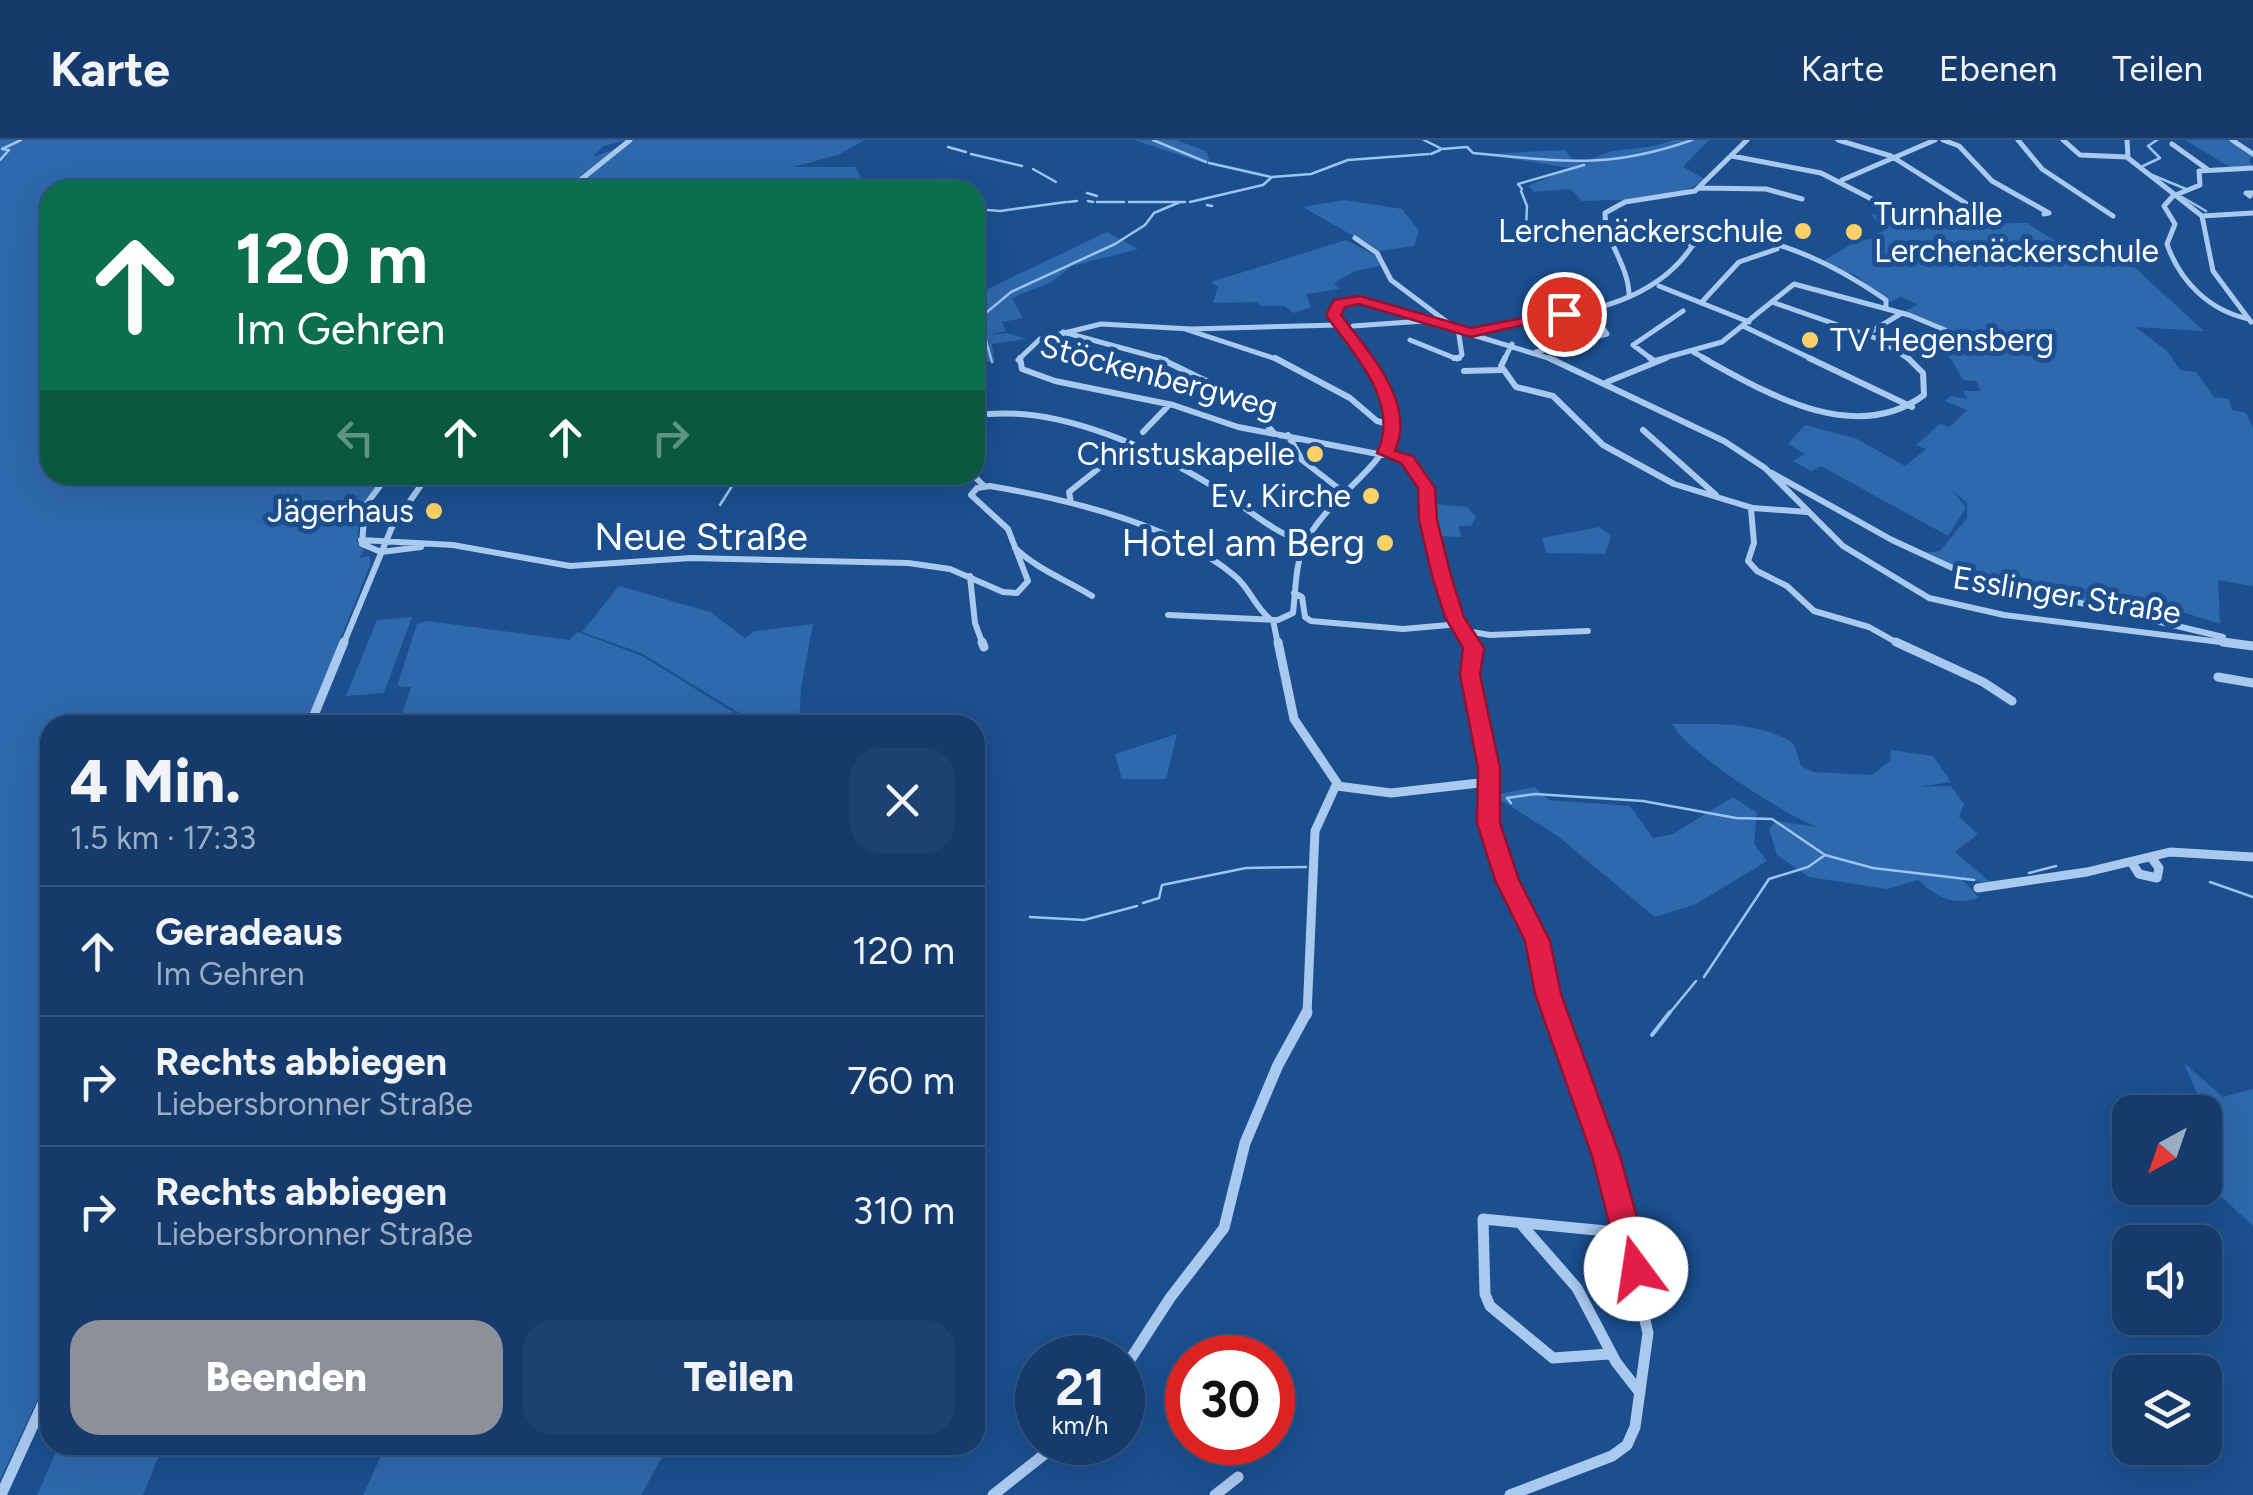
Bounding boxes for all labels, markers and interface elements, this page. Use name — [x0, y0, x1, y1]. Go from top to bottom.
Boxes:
text: Karte — [50, 40, 170, 98]
text: Karte — [1801, 48, 1884, 90]
text: Ebenen — [1939, 48, 2057, 90]
text: Teilen — [2112, 48, 2203, 90]
place label: Turnhalle Lerchenäckerschule — [1874, 195, 2159, 270]
place label: Lerchenäckerschule — [1498, 212, 1783, 250]
text: 120 m — [235, 216, 428, 301]
icon: ahead — [70, 220, 200, 350]
marker: Lerchenäckerschule — [1792, 220, 1814, 242]
marker: Turnhalle Lerchenäckerschule — [1843, 221, 1865, 243]
pin — [1522, 272, 1607, 357]
icon: arrive — [1537, 287, 1592, 342]
text: Im Gehren — [235, 301, 445, 355]
place label: TV Hegensberg — [1830, 321, 2054, 359]
street label: Stöckenbergweg — [1036, 326, 1282, 426]
marker: TV Hegensberg — [1799, 329, 1821, 351]
icon: left — [328, 410, 383, 465]
icon: ahead — [433, 410, 488, 465]
icon: ahead — [538, 410, 593, 465]
icon: right — [643, 410, 698, 465]
place label: Christuskapelle — [1077, 435, 1295, 473]
marker: Christuskapelle — [1304, 443, 1326, 465]
place label: Ev. Kirche — [1210, 477, 1351, 515]
marker: Ev. Kirche — [1360, 485, 1382, 507]
place label: Jägerhaus — [267, 492, 414, 530]
marker: Jägerhaus — [423, 500, 445, 522]
street label: Neue Straße — [594, 514, 808, 560]
place label: Hotel am Berg — [1121, 520, 1365, 566]
marker: Hotel am Berg — [1374, 532, 1396, 554]
street label: Esslinger Straße — [1950, 558, 2184, 632]
text: 4 Min. — [70, 745, 241, 817]
button: close — [850, 748, 955, 853]
text: 1.5 km · 17:33 — [70, 819, 256, 857]
text: Geradeaus — [155, 909, 342, 955]
icon: ahead — [70, 924, 125, 979]
text: 120 m — [852, 928, 955, 974]
text: Im Gehren — [155, 955, 305, 993]
text: Rechts abbiegen — [155, 1039, 447, 1085]
icon: right — [70, 1054, 125, 1109]
text: 760 m — [847, 1058, 955, 1104]
text: Liebersbronner Straße — [155, 1085, 473, 1123]
north arrow — [2112, 1095, 2222, 1205]
map controls — [2112, 1095, 2222, 1465]
text: Rechts abbiegen — [155, 1169, 447, 1215]
icon: right — [70, 1184, 125, 1239]
text: 310 m — [853, 1188, 955, 1234]
text: Liebersbronner Straße — [155, 1215, 473, 1253]
position arrow — [1584, 1217, 1688, 1321]
button: sound — [2112, 1225, 2222, 1335]
button: Beenden — [70, 1320, 503, 1435]
button: Teilen — [523, 1320, 955, 1435]
speed limit sign: 30 — [1165, 1335, 1295, 1465]
button: layers — [2112, 1355, 2222, 1465]
text: 21 — [1055, 1357, 1105, 1418]
text: km/h — [1051, 1410, 1109, 1440]

